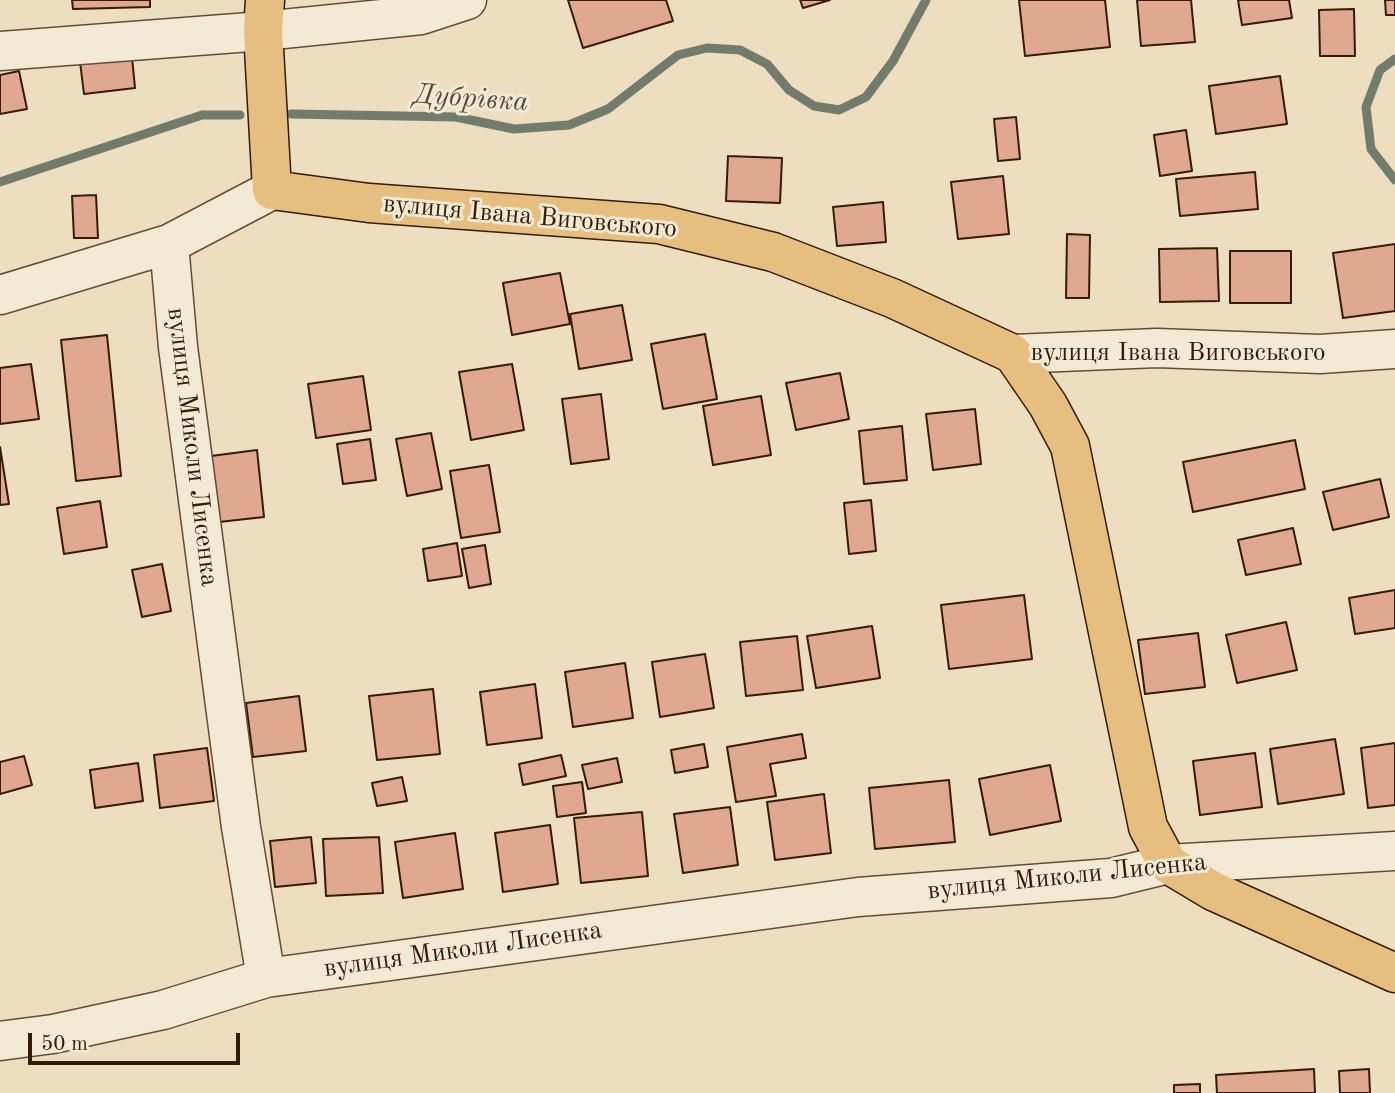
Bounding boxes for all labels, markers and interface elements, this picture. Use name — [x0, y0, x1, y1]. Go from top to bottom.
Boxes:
water label: Дубрівка — [413, 78, 529, 120]
street label: вулиця Івана Виговського — [382, 189, 678, 245]
street label: вулиця Миколи Лисенка — [159, 306, 225, 588]
street label: вулиця Івана Виговського — [1030, 337, 1326, 369]
street label: вулиця Миколи Лисенка — [926, 847, 1208, 907]
street label: вулиця Миколи Лисенка — [322, 915, 604, 985]
scale bar — [32, 1020, 243, 1064]
text: 50 m — [41, 1034, 88, 1055]

